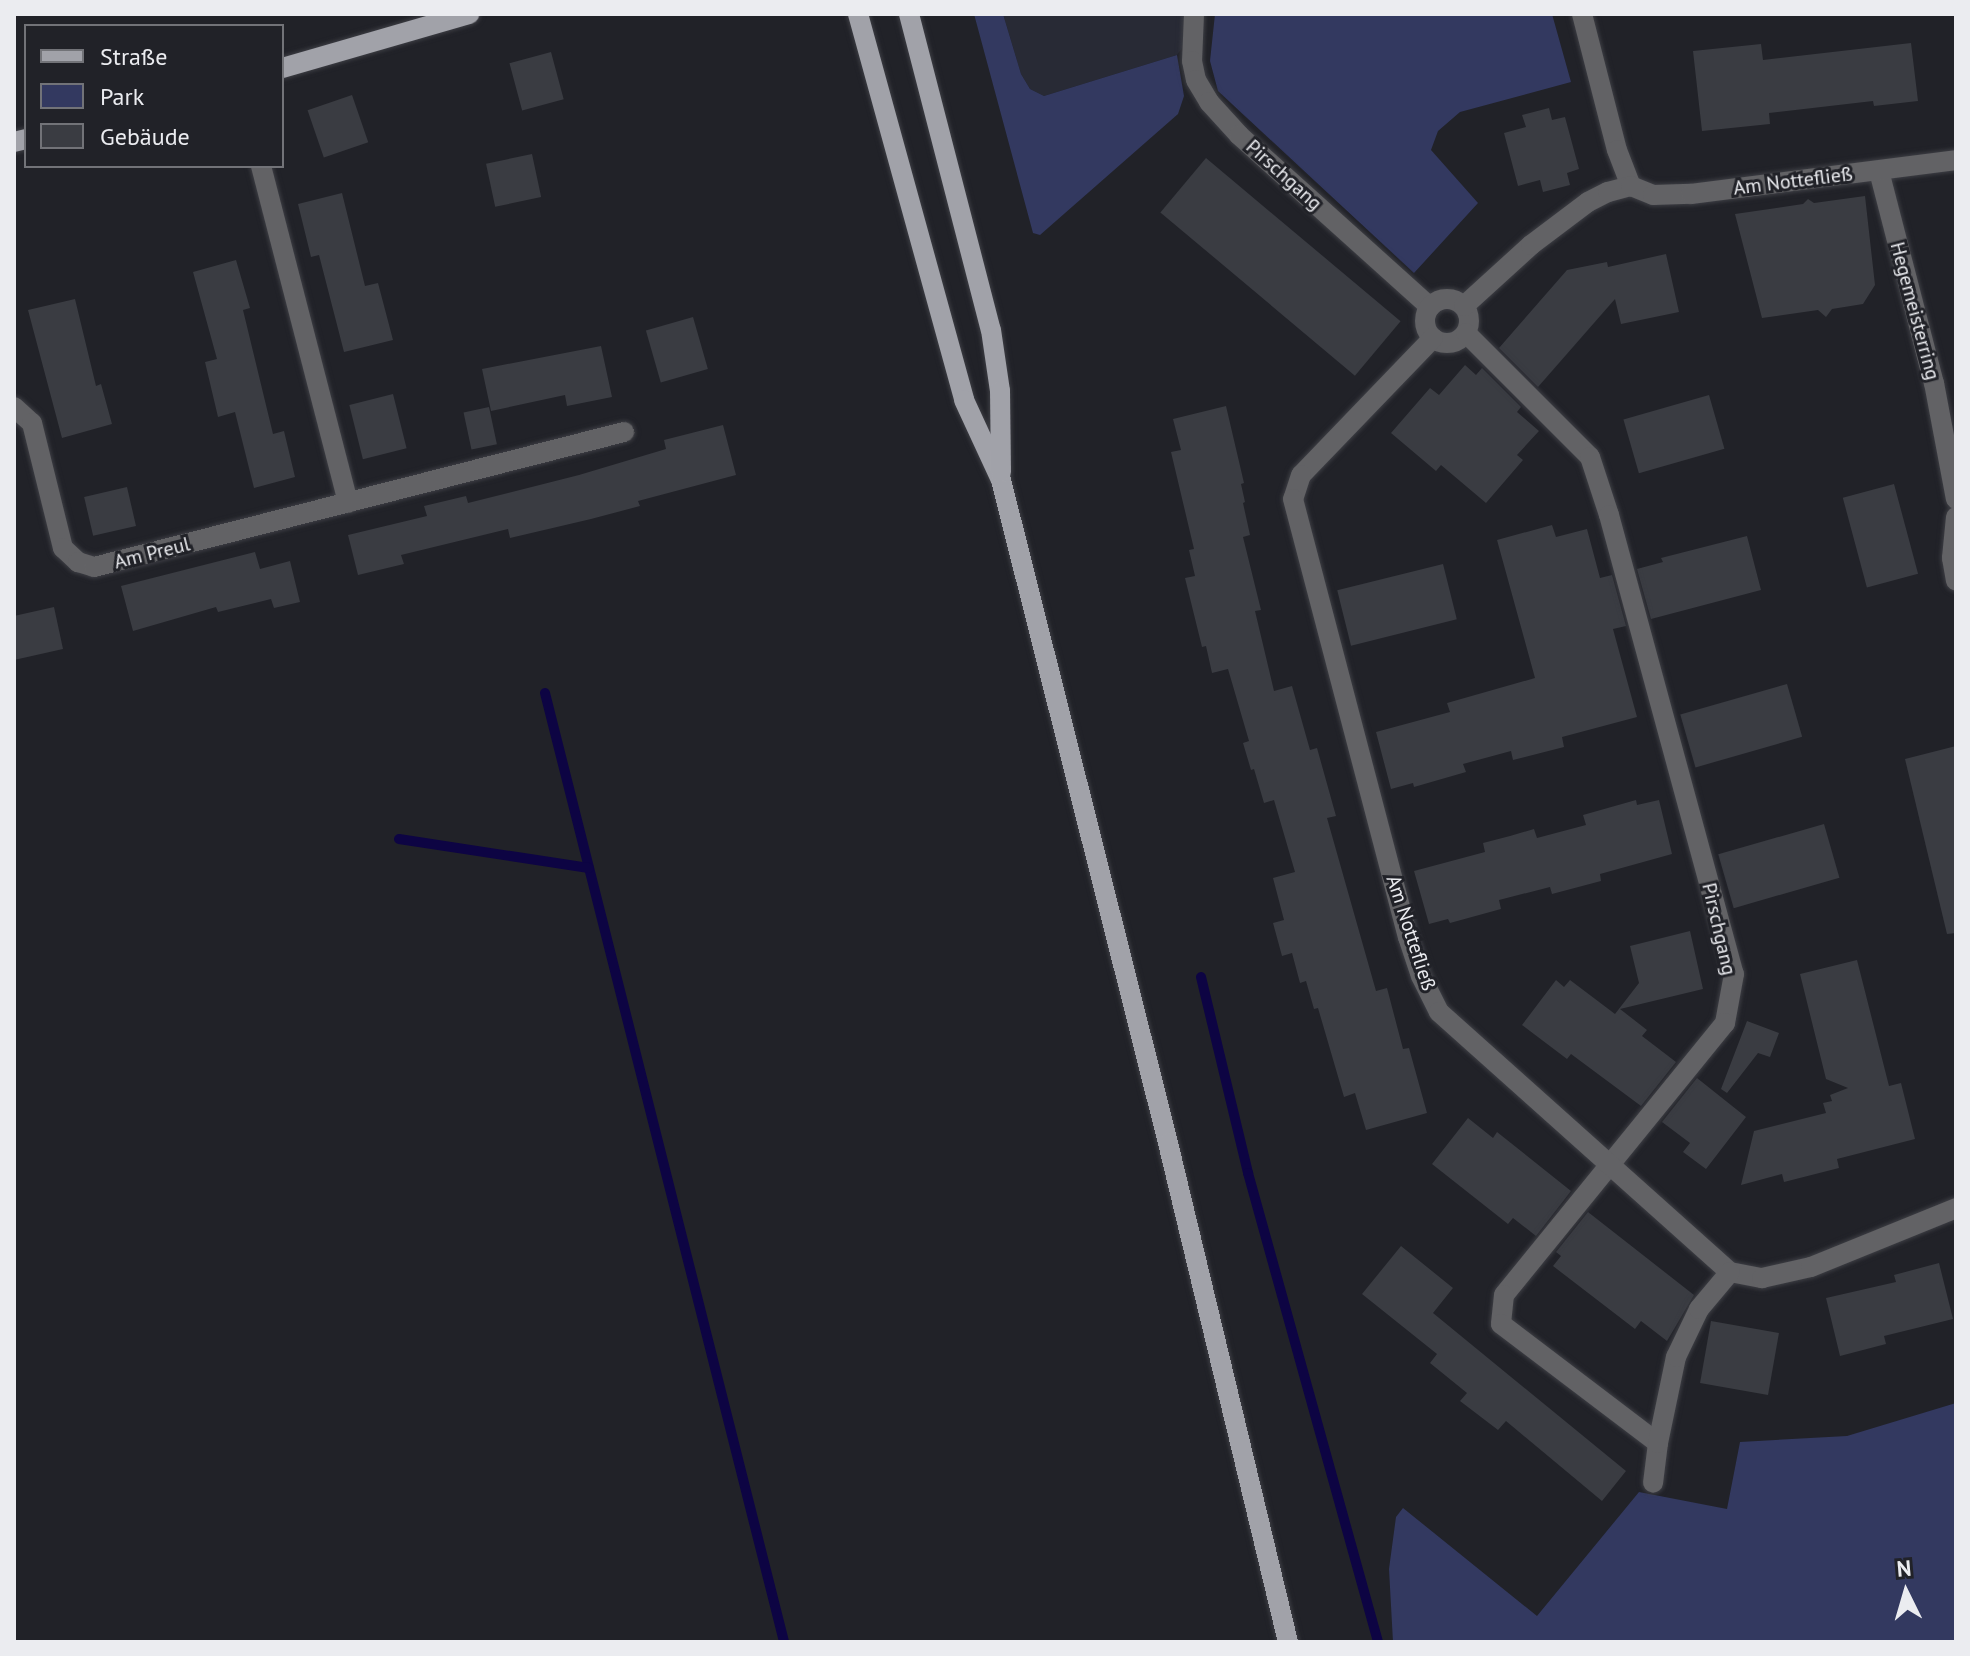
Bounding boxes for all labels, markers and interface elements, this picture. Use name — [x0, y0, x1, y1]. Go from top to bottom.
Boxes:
legend — [24, 24, 284, 168]
text: Straße — [100, 41, 167, 72]
text: Park — [100, 81, 144, 112]
text: Gebäude — [100, 121, 190, 152]
street label: Pirschgang — [1241, 135, 1327, 215]
street label: Am Nottefließ — [1732, 162, 1854, 200]
street label: Hegemeisterring — [1885, 239, 1945, 383]
street label: Am Preul — [112, 532, 192, 574]
street label: Am Nottefließ — [1381, 872, 1441, 994]
street label: Pirschgang — [1697, 880, 1741, 978]
north arrow — [1866, 1552, 1946, 1632]
text: N — [1895, 1554, 1912, 1583]

